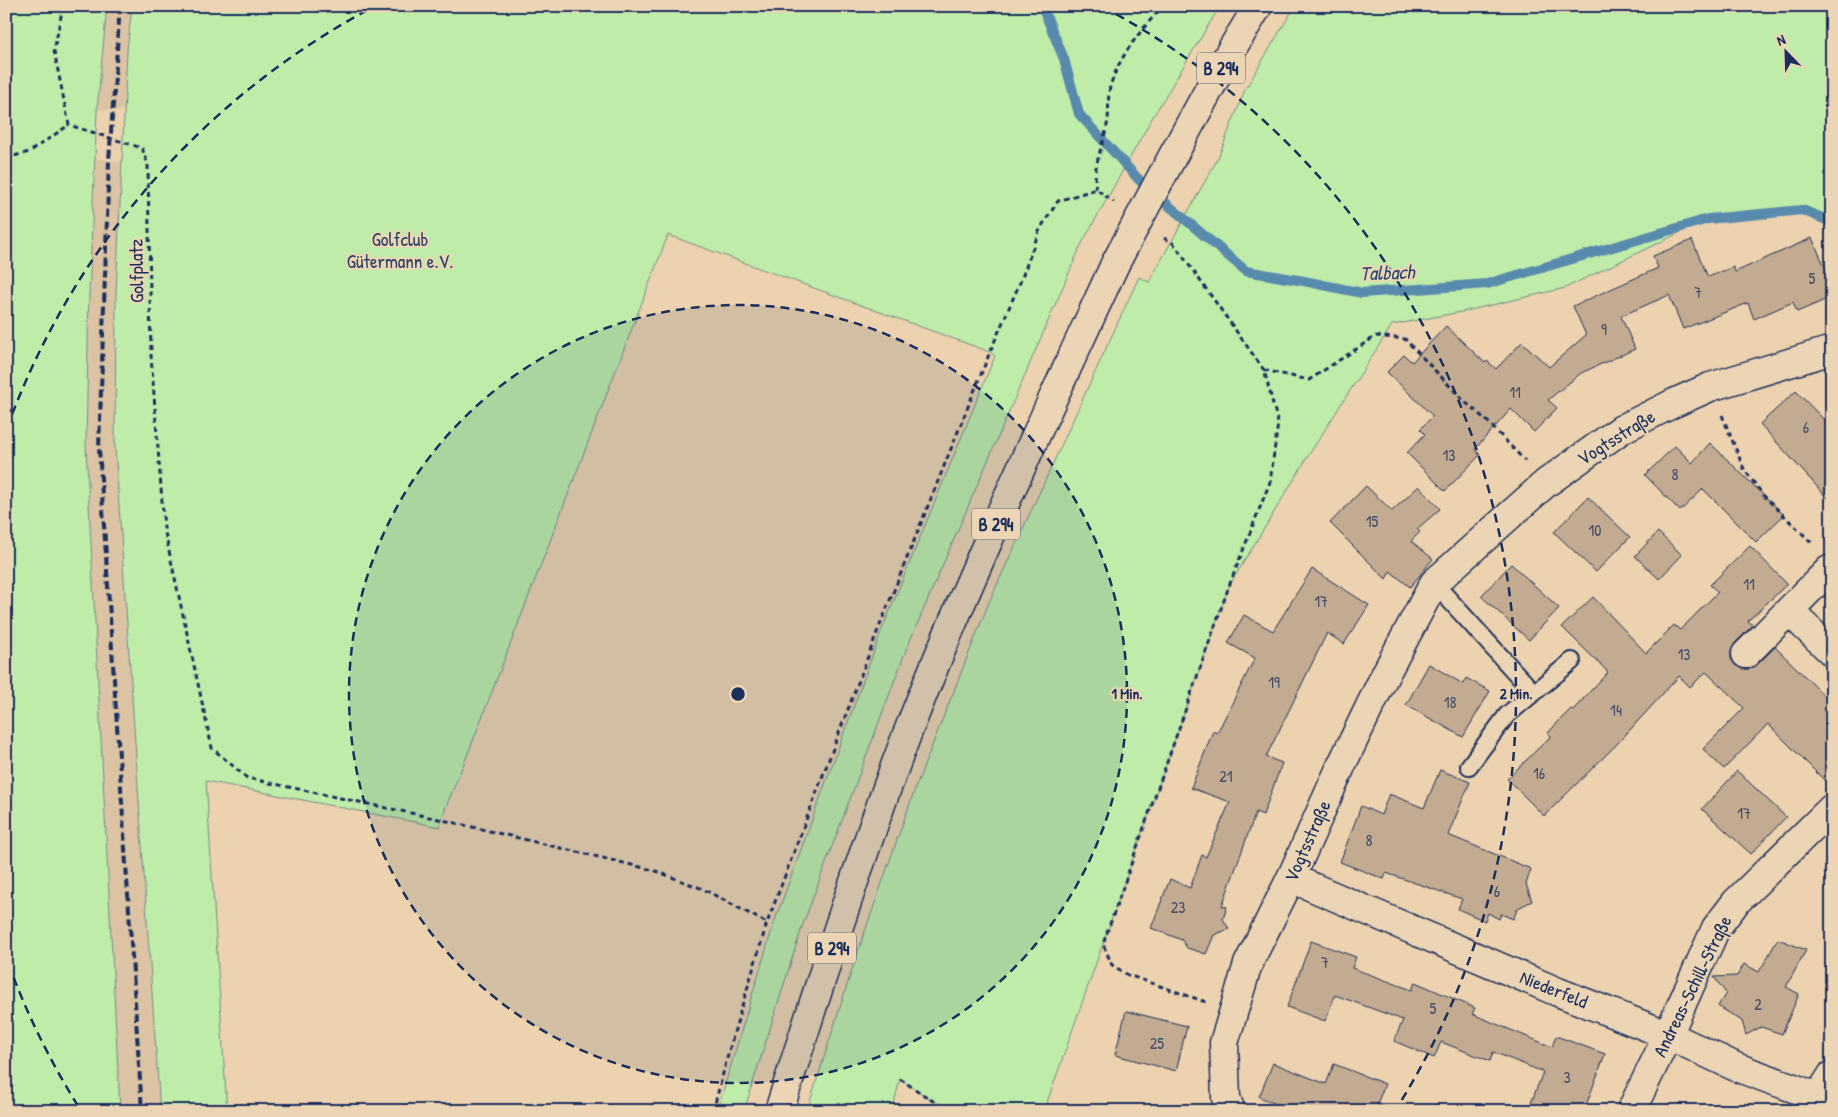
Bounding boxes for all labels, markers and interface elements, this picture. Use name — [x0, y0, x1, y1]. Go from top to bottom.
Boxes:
north arrow — [1760, 28, 1810, 78]
text: N — [1774, 29, 1788, 50]
road number: B 294 — [1197, 52, 1245, 84]
park label: Golfclub Gütermann e.V. — [347, 226, 453, 274]
street label: Golfplatz — [122, 239, 150, 303]
water label: Talbach — [1359, 257, 1416, 286]
house number: 5 — [1809, 267, 1816, 289]
house number: 7 — [1694, 281, 1702, 303]
house number: 9 — [1601, 318, 1607, 340]
house number: 11 — [1509, 381, 1521, 403]
street label: Vogtsstraße — [1572, 403, 1660, 471]
house number: 6 — [1803, 416, 1809, 438]
house number: 13 — [1443, 444, 1455, 466]
house number: 8 — [1672, 463, 1679, 485]
road number: B 294 — [972, 508, 1020, 540]
house number: 15 — [1366, 510, 1379, 532]
house number: 10 — [1589, 519, 1601, 541]
house number: 11 — [1743, 573, 1755, 595]
house number: 17 — [1314, 590, 1328, 612]
house number: 13 — [1678, 643, 1690, 665]
house number: 19 — [1268, 671, 1280, 693]
text: 1 Min. — [1111, 683, 1143, 704]
text: 2 Min. — [1500, 683, 1532, 704]
centre of rings — [729, 685, 747, 703]
house number: 18 — [1444, 691, 1456, 713]
house number: 14 — [1610, 699, 1622, 721]
house number: 16 — [1533, 762, 1545, 784]
house number: 21 — [1219, 765, 1233, 787]
street label: Vogtsstraße — [1277, 796, 1337, 886]
house number: 17 — [1737, 802, 1751, 824]
house number: 8 — [1366, 829, 1373, 851]
house number: 6 — [1494, 880, 1500, 902]
house number: 23 — [1171, 896, 1185, 918]
street label: Andreas-Schill-Straße — [1646, 911, 1738, 1061]
road number: B 294 — [808, 932, 856, 964]
house number: 7 — [1321, 951, 1329, 973]
street label: Niederfeld — [1516, 964, 1592, 1015]
house number: 2 — [1754, 993, 1762, 1015]
house number: 5 — [1430, 997, 1437, 1019]
house number: 25 — [1150, 1032, 1164, 1054]
house number: 3 — [1563, 1066, 1571, 1088]

